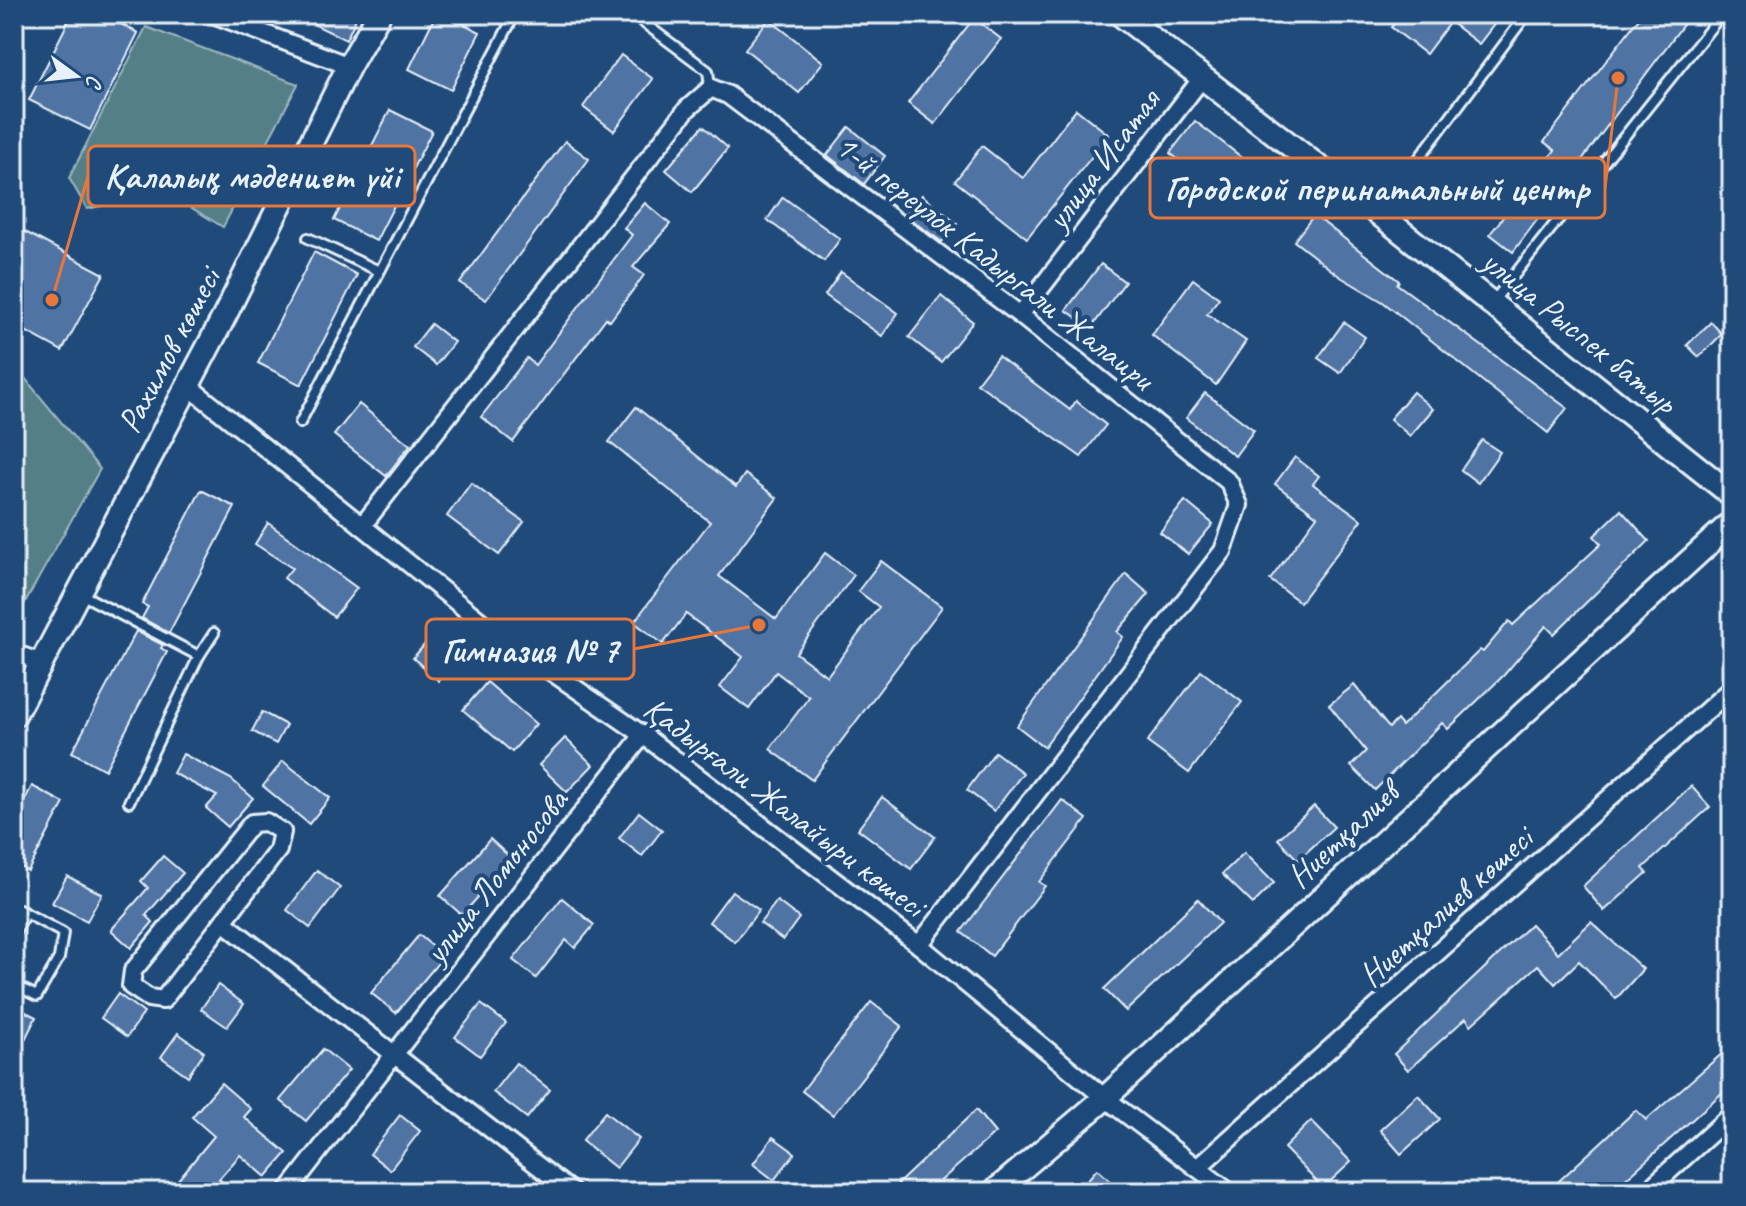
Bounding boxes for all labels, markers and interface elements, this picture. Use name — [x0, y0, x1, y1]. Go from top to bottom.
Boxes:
north arrow — [36, 36, 116, 116]
text: С — [79, 72, 109, 93]
street label: улица Исатая — [1034, 79, 1171, 240]
street label: 1-й переулок Кадыргали Жалаири — [827, 124, 1165, 401]
callout: Қалалық мәдениет үйі — [88, 146, 415, 206]
text: Қалалық мәдениет үйі — [105, 153, 404, 199]
callout: Городской перинатальный центр — [1150, 158, 1605, 218]
text: Городской перинатальный центр — [1165, 165, 1591, 211]
street label: улица Рыспек батыр — [1472, 238, 1688, 425]
street label: Рахимов көшесі — [107, 257, 231, 440]
callout: Гимназия № 7 — [426, 619, 634, 679]
text: Гимназия № 7 — [442, 627, 622, 673]
street label: Қадырғали Жалайыри көшесі — [636, 687, 937, 928]
street label: Ниетқалиев — [1277, 768, 1412, 897]
street label: улица Ломоносова — [413, 779, 578, 974]
street label: Ниетқалиев көшесі — [1349, 815, 1544, 996]

